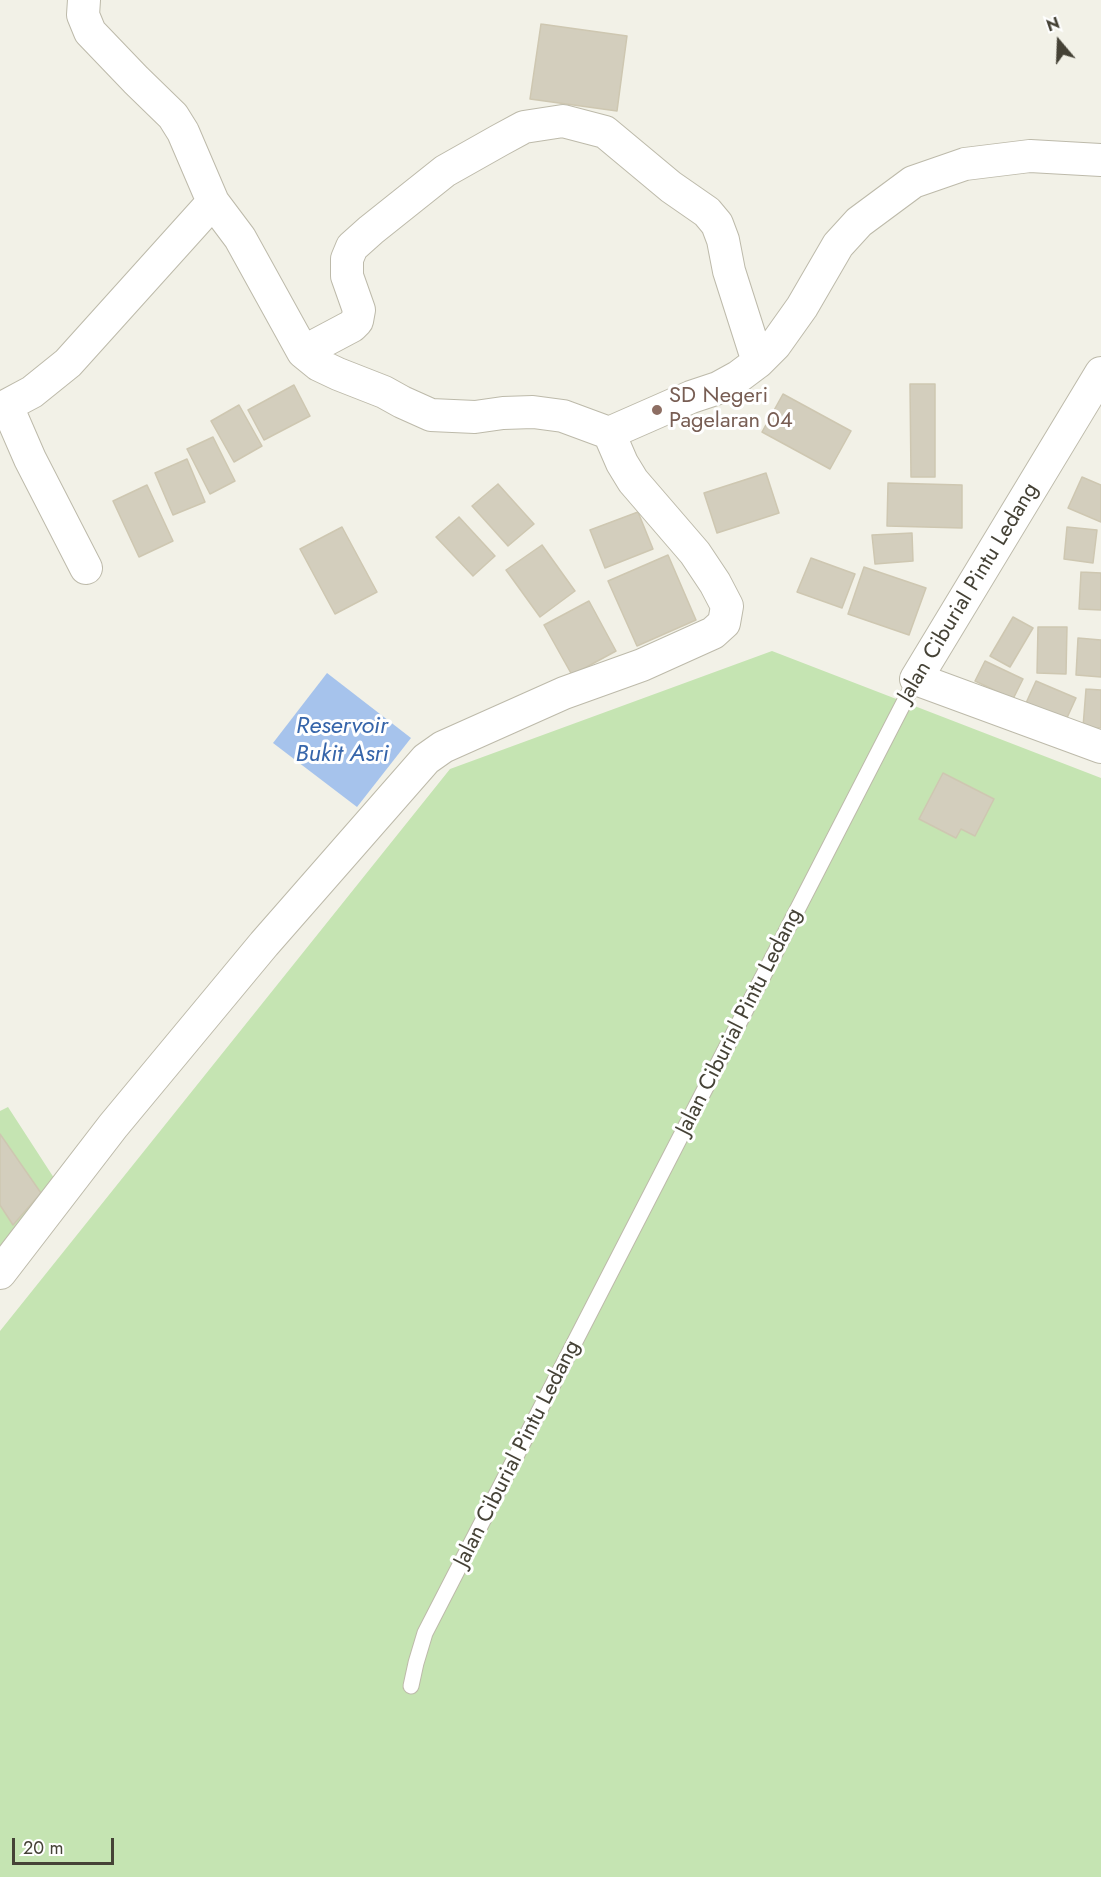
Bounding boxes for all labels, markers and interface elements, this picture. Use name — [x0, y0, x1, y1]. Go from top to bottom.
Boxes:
north arrow — [1029, 12, 1089, 72]
text: N — [1043, 12, 1063, 37]
place label: SD Negeri Pagelaran 04 — [669, 384, 793, 436]
marker: SD Negeri Pagelaran 04 — [650, 403, 664, 417]
street label: Jalan Ciburial Pintu Ledang — [893, 479, 1045, 707]
water label: Reservoir Bukit Asri — [295, 713, 389, 769]
street label: Jalan Ciburial Pintu Ledang — [671, 904, 809, 1140]
street label: Jalan Ciburial Pintu Ledang — [449, 1336, 587, 1572]
scale bar — [15, 1826, 117, 1864]
text: 20 m — [23, 1835, 63, 1861]

